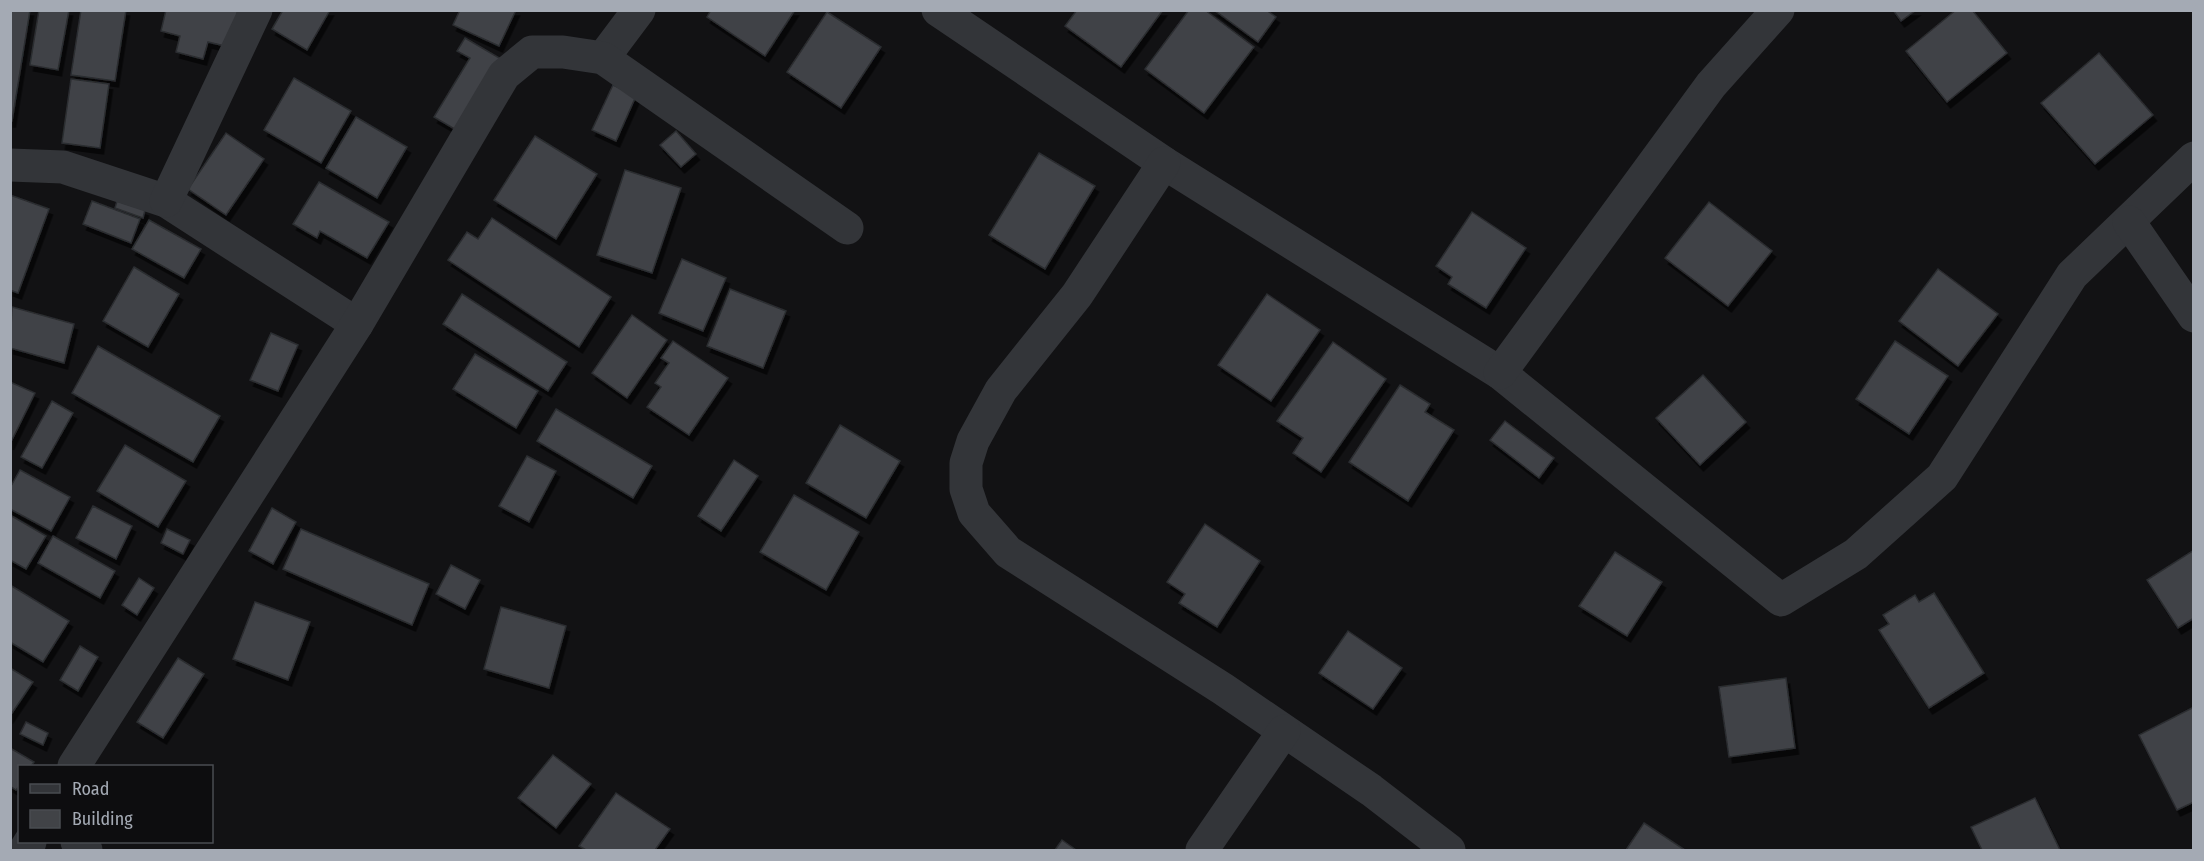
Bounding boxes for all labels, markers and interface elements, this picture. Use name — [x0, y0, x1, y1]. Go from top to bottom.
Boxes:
legend — [18, 765, 213, 843]
text: Road — [72, 778, 109, 800]
text: Building — [72, 808, 133, 830]

